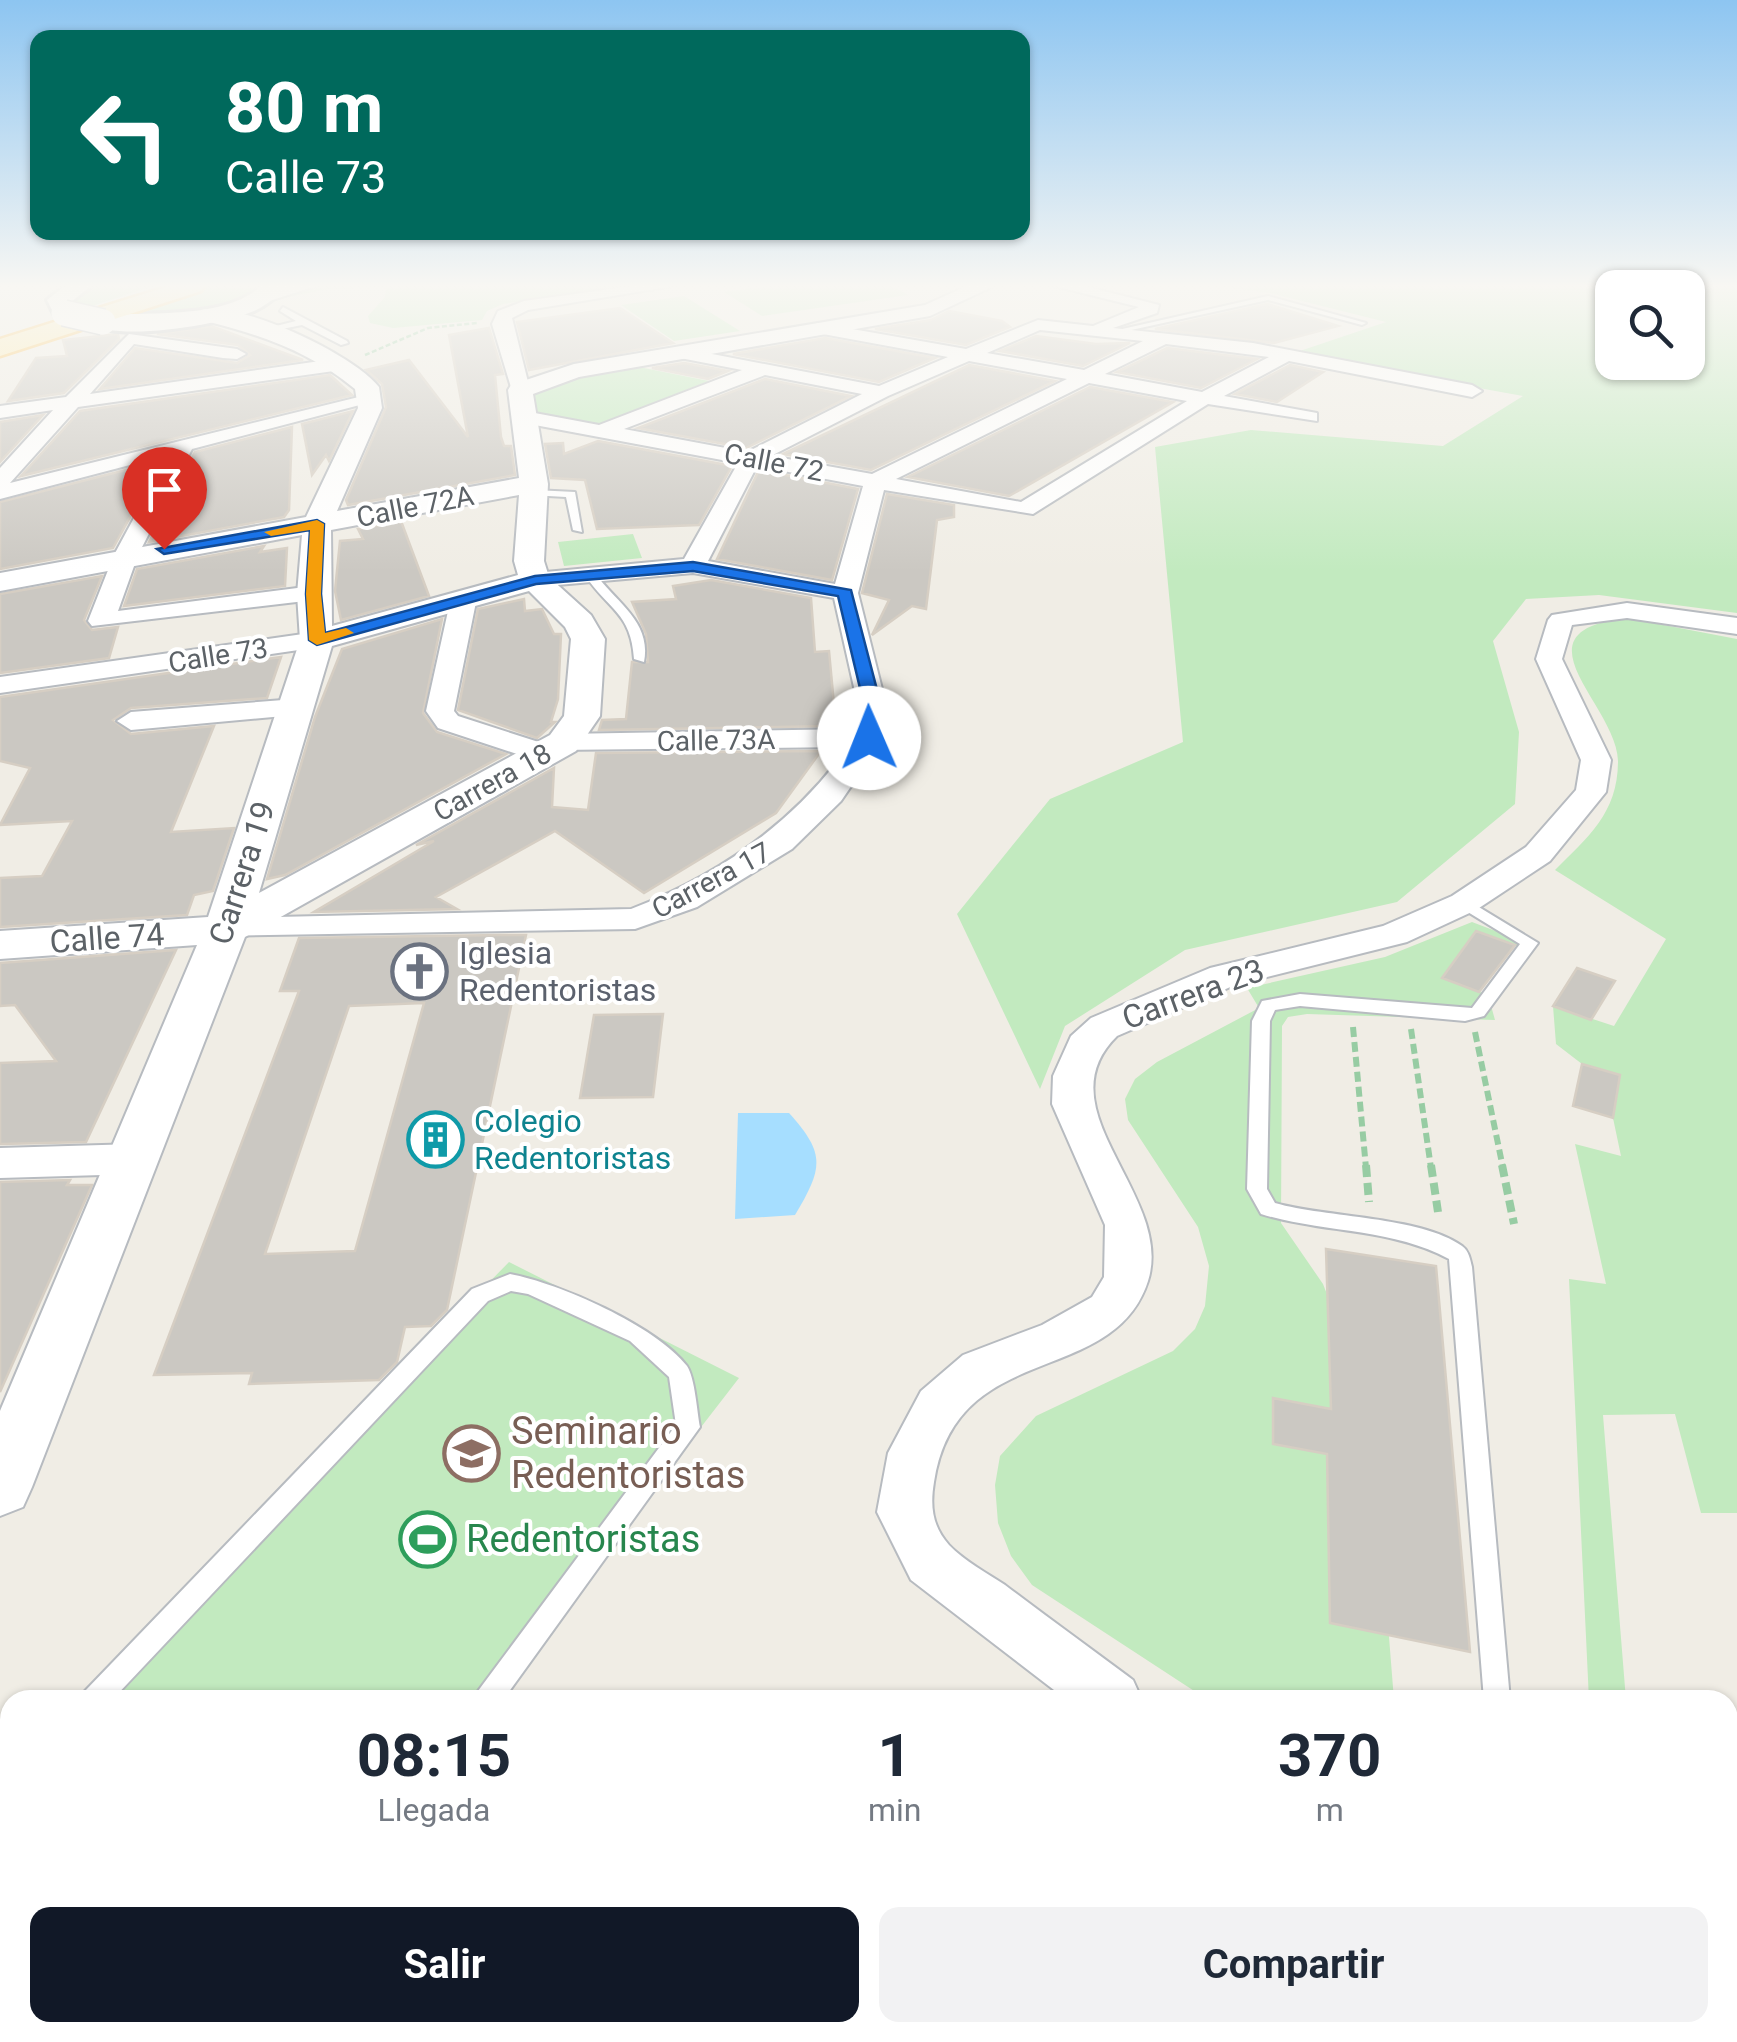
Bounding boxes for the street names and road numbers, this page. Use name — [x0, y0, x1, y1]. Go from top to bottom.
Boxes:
street label: Calle 72 — [722, 437, 826, 488]
street label: Calle 72A — [354, 479, 476, 534]
street label: Calle 73 — [166, 631, 270, 680]
street label: Calle 73A — [656, 723, 776, 758]
street label: Carrera 18 — [428, 737, 557, 828]
street label: Carrera 19 — [201, 797, 283, 949]
street label: Carrera 17 — [646, 835, 776, 925]
street label: Calle 74 — [48, 915, 166, 961]
street label: Carrera 23 — [1117, 951, 1269, 1037]

